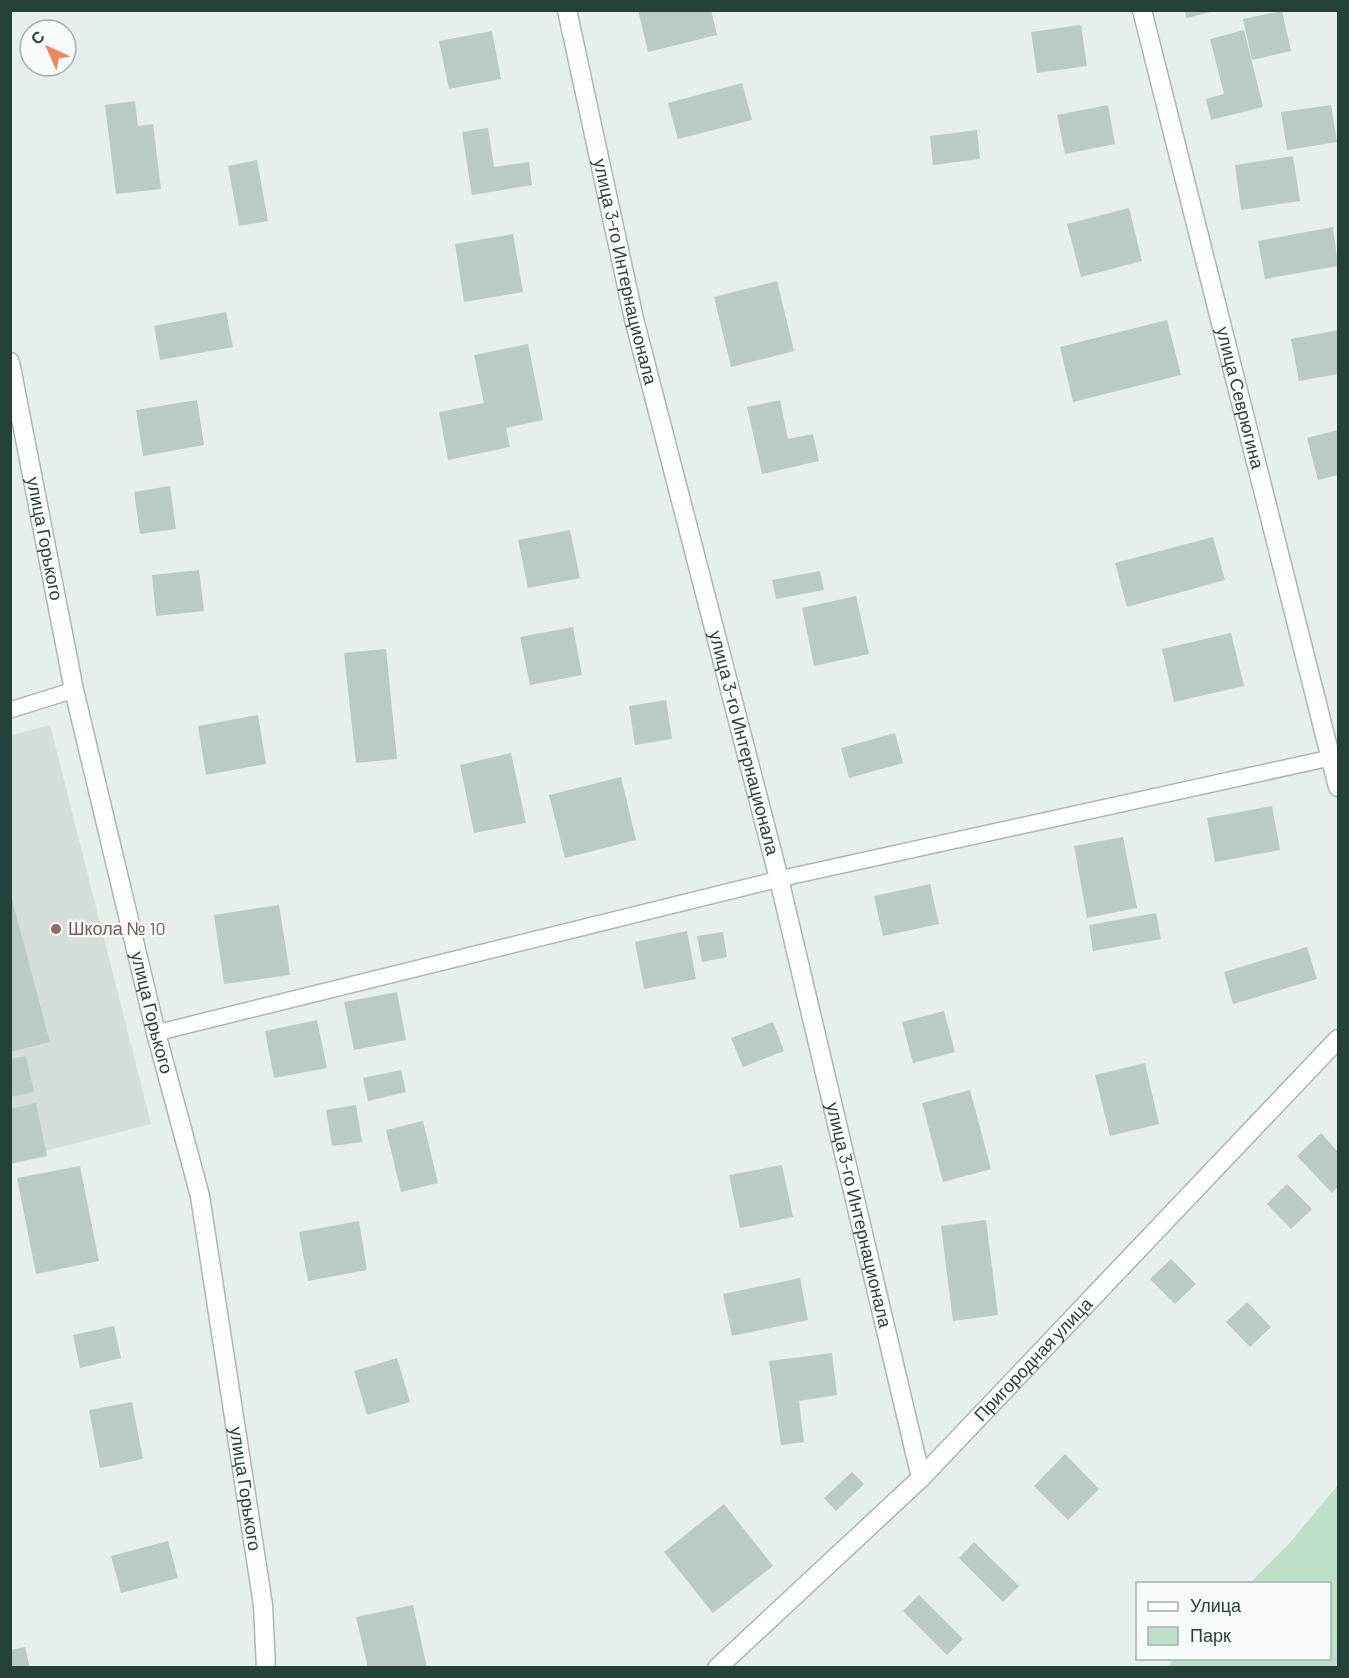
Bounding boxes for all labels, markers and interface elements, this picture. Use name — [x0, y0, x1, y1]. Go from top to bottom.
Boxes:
north arrow — [18, 18, 78, 78]
text: С — [26, 26, 48, 48]
street label: улица 3-го Интернационала — [590, 156, 663, 388]
street label: улица Севрюгина — [1212, 324, 1270, 472]
street label: улица Горького — [23, 475, 68, 602]
street label: улица 3-го Интернационала — [705, 628, 785, 858]
place label: Школа № 10 — [68, 917, 166, 939]
marker: Школа № 10 — [49, 922, 63, 936]
street label: улица Горького — [127, 949, 178, 1076]
street label: улица 3-го Интернационала — [822, 1100, 897, 1331]
street label: Пригородная улица — [969, 1292, 1097, 1425]
street label: улица Горького — [226, 1425, 267, 1552]
legend — [1136, 1582, 1331, 1660]
text: Улица — [1190, 1594, 1242, 1616]
text: Парк — [1190, 1624, 1231, 1646]

